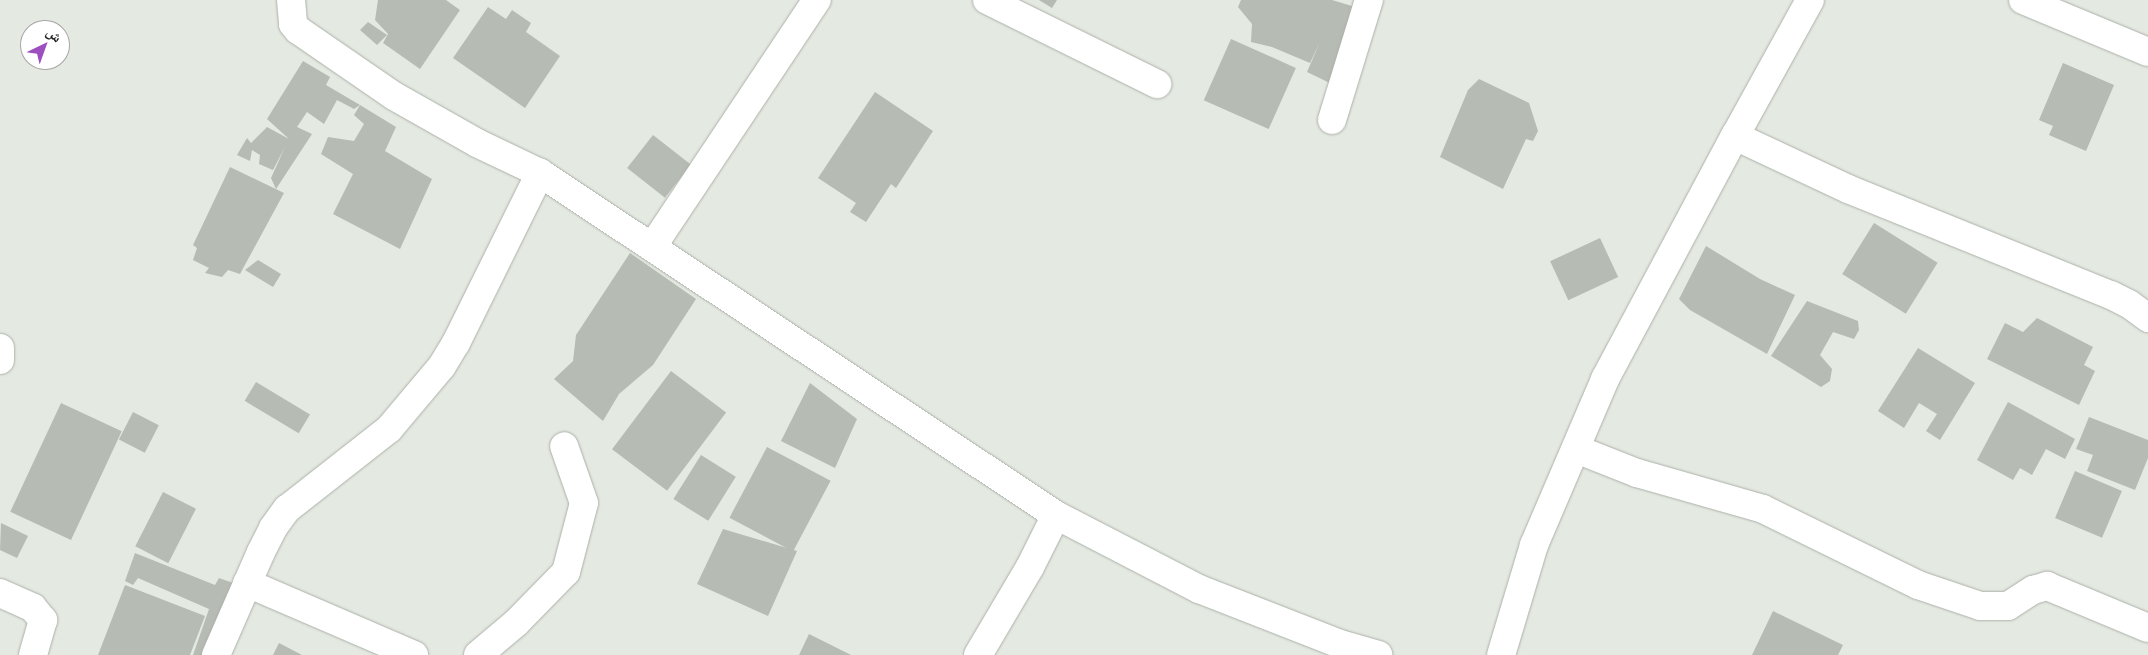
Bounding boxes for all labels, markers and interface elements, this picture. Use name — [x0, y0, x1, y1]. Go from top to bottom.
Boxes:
north arrow — [20, 20, 70, 70]
text: ش — [43, 22, 67, 46]

